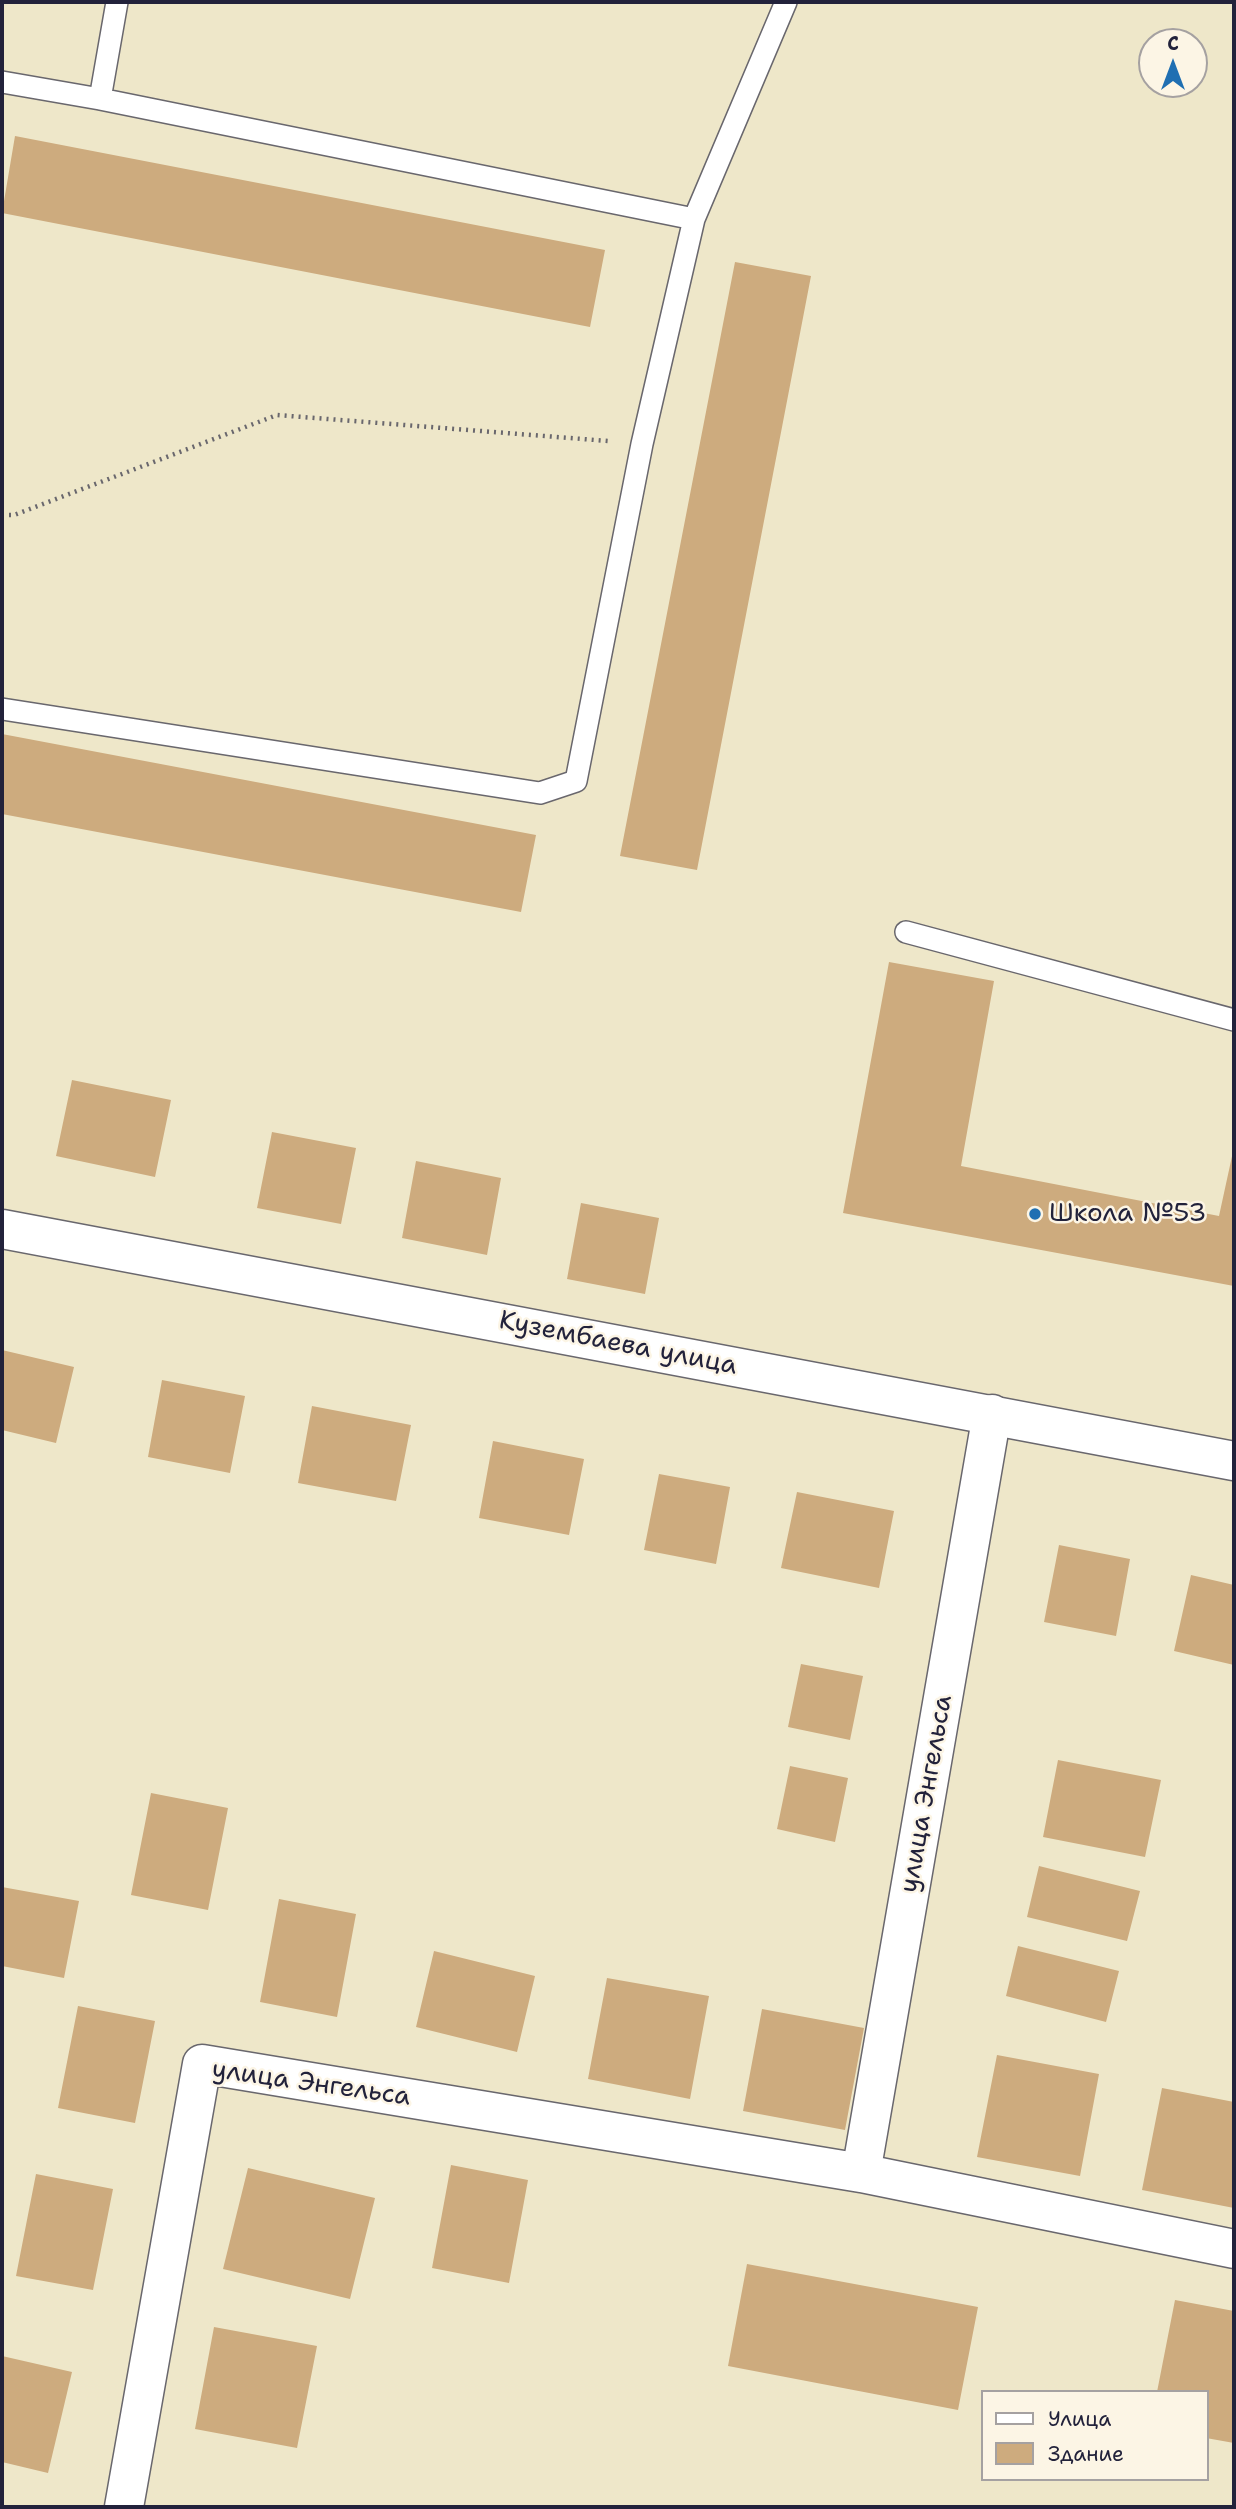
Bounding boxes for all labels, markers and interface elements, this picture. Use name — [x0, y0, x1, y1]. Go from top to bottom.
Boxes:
north arrow — [1138, 28, 1208, 98]
text: С — [1167, 31, 1179, 56]
place label: Школа №53 — [1049, 1198, 1206, 1230]
marker: Школа №53 — [1027, 1206, 1043, 1222]
street label: Кузембаева улица — [496, 1306, 740, 1382]
street label: улица Энгельса — [894, 1693, 960, 1895]
street label: улица Энгельса — [210, 2055, 412, 2113]
legend — [981, 2390, 1208, 2481]
text: Улица — [1048, 2405, 1111, 2433]
text: Здание — [1048, 2440, 1124, 2468]

